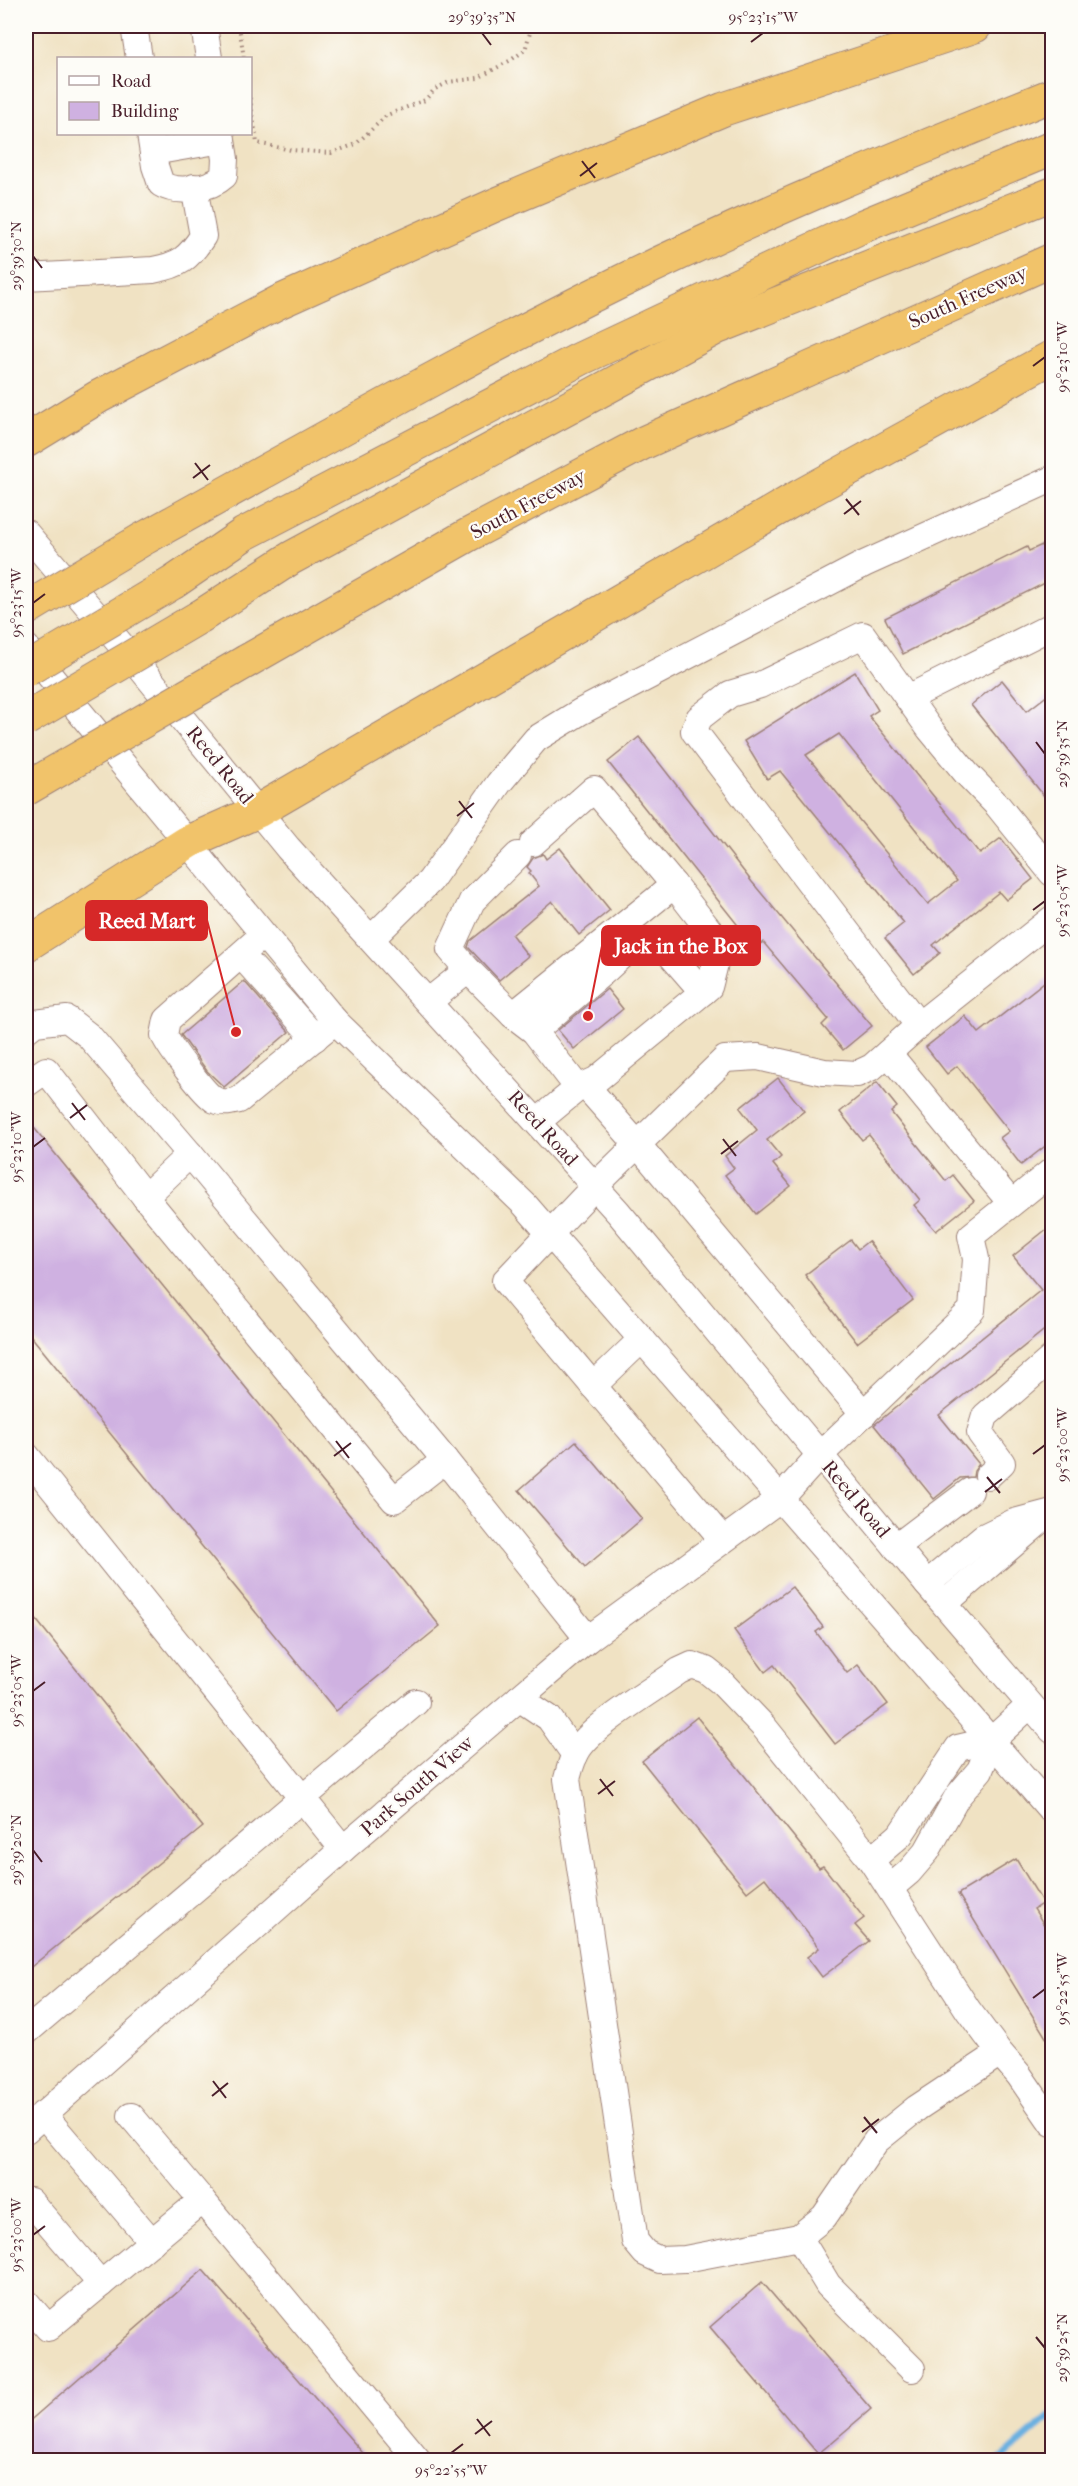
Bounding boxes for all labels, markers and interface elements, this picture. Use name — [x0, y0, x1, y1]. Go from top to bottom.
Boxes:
text: 29°39'35"N — [448, 8, 517, 26]
text: 95°23'15"W — [728, 8, 799, 26]
legend — [57, 57, 252, 135]
text: Road — [111, 71, 151, 92]
text: Building — [111, 101, 179, 122]
text: 29°39'30"N — [7, 220, 25, 291]
street label: South Freeway — [905, 260, 1032, 333]
text: 95°23'10"W — [1053, 320, 1071, 393]
street label: South Freeway — [466, 463, 591, 544]
text: 95°23'15"W — [7, 567, 25, 638]
text: 29°39'35"N — [1053, 719, 1071, 788]
street label: Reed Road — [182, 721, 259, 810]
text: 95°23'05"W — [1053, 864, 1071, 937]
callout: Reed Mart — [86, 901, 207, 940]
text: Reed Mart — [98, 909, 196, 933]
callout: Jack in the Box — [602, 926, 760, 965]
text: Jack in the Box — [612, 934, 749, 958]
street label: Reed Road — [503, 1085, 584, 1171]
text: 95°23'10"W — [7, 1110, 25, 1183]
text: 95°23'00"W — [1053, 1407, 1071, 1482]
street label: Reed Road — [817, 1456, 896, 1543]
text: 95°23'05"W — [7, 1654, 25, 1727]
street label: Park South View — [356, 1730, 479, 1841]
text: 29°39'20"N — [7, 1814, 25, 1886]
text: 95°22'55"W — [1053, 1952, 1071, 2025]
text: 95°23'00"W — [7, 2197, 25, 2272]
text: 29°39'25"N — [1053, 2313, 1071, 2383]
text: 95°22'55"W — [415, 2461, 488, 2479]

